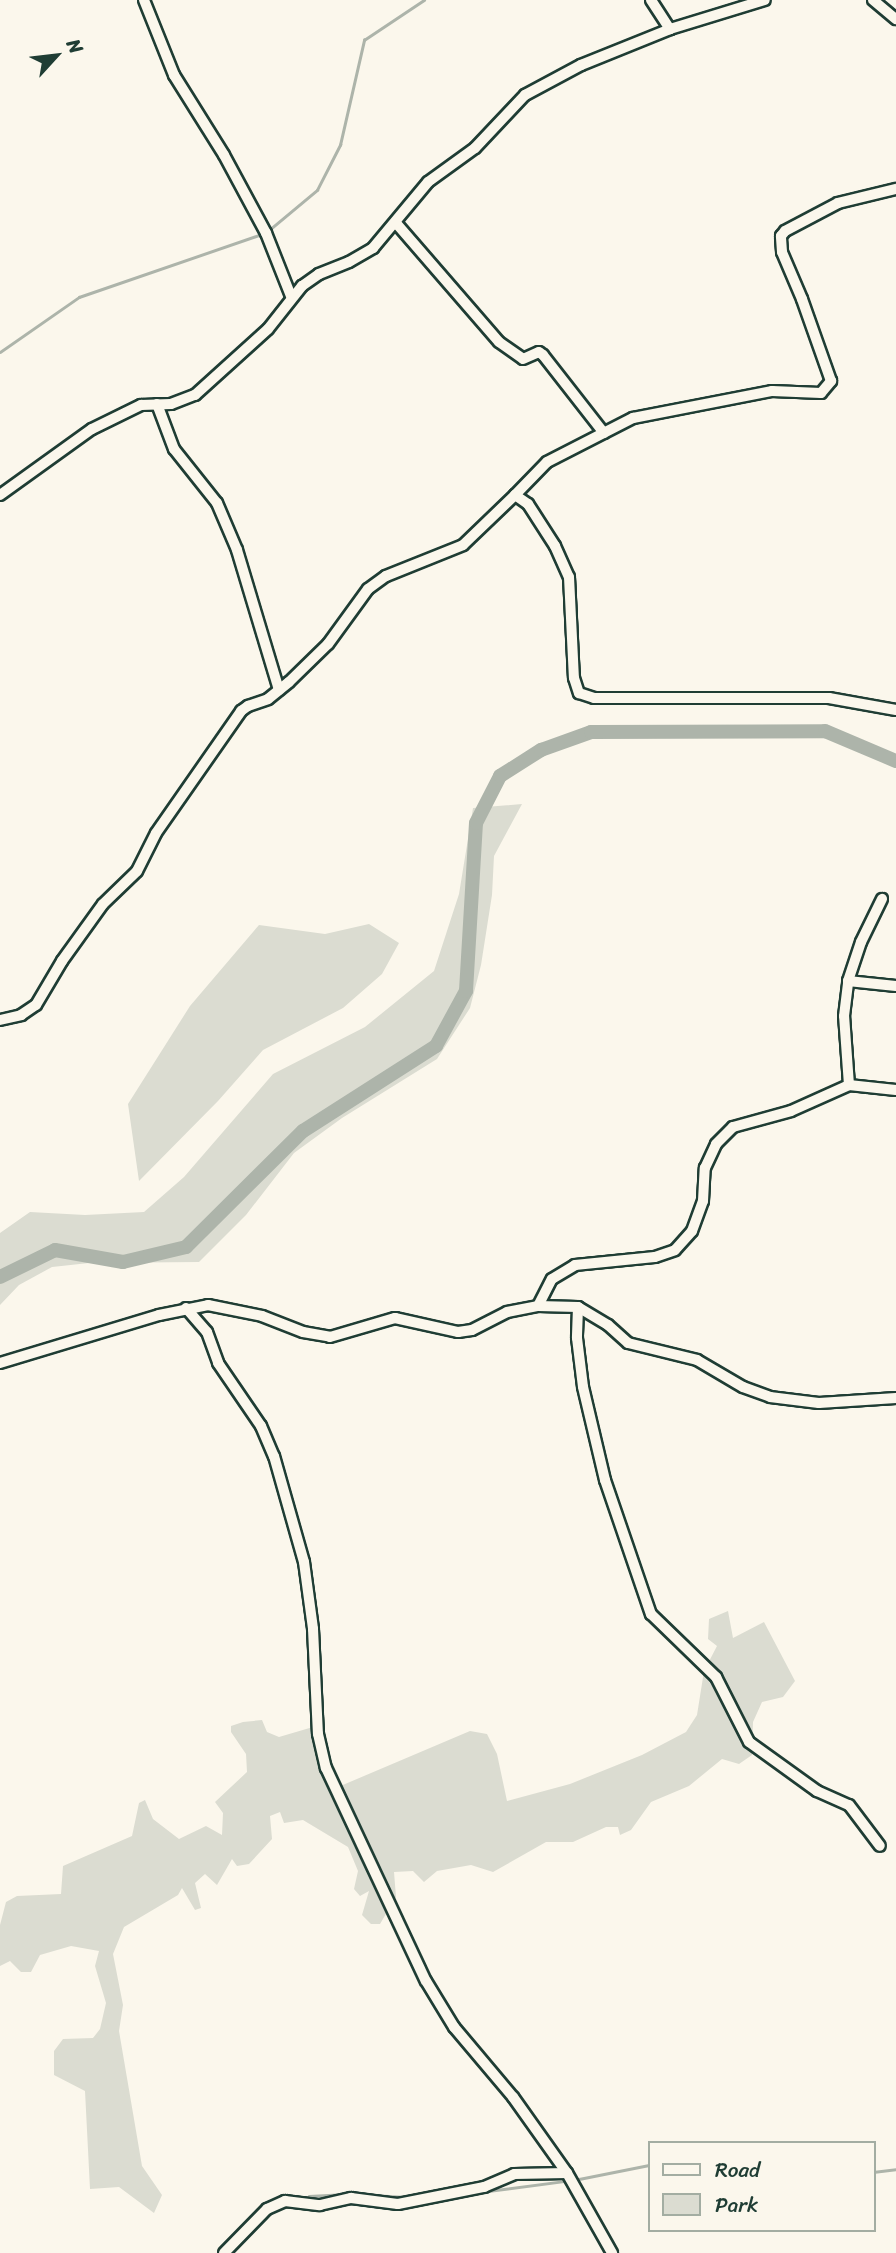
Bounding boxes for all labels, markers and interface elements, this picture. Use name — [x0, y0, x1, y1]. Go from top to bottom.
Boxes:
north arrow — [21, 21, 91, 91]
text: N — [57, 33, 93, 60]
legend — [648, 2141, 875, 2232]
text: Road — [715, 2151, 760, 2189]
text: Park — [715, 2186, 758, 2224]

